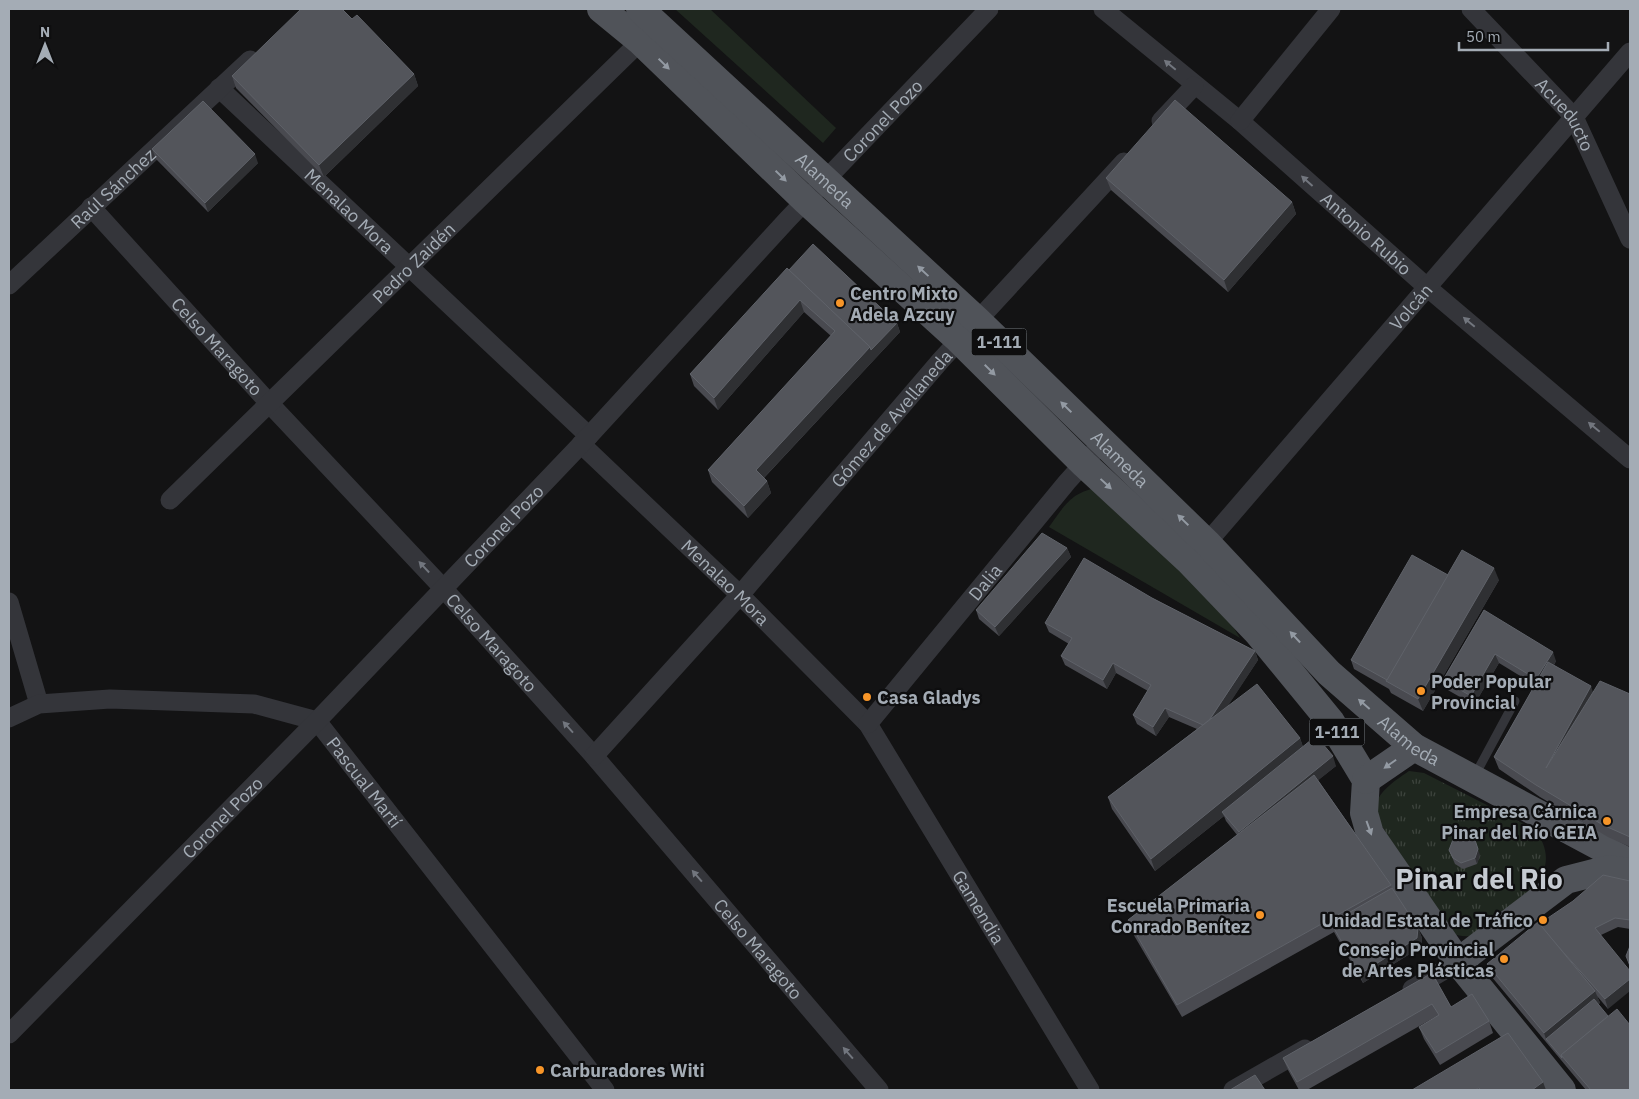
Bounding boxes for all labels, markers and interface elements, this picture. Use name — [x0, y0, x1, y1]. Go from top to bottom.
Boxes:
north arrow — [20, 20, 70, 70]
scale bar — [1459, 20, 1608, 52]
text: N — [40, 23, 50, 41]
text: 50 m — [1466, 27, 1501, 46]
one-way arrow — [657, 58, 669, 70]
one-way arrow — [1163, 59, 1176, 70]
street label: Acueducto — [1531, 72, 1600, 155]
street label: Coronel Pozo — [837, 74, 927, 167]
street label: Raúl Sánchez — [65, 143, 160, 233]
street label: Alameda — [791, 147, 860, 213]
street label: Menalao Mora — [300, 163, 399, 258]
one-way arrow — [775, 170, 787, 182]
one-way arrow — [1302, 175, 1314, 187]
street label: Antonio Rubio — [1316, 187, 1417, 280]
street label: Pedro Zaidén — [367, 217, 460, 308]
one-way arrow — [918, 265, 930, 277]
street label: Volcán — [1384, 278, 1437, 335]
place label: Centro Mixto Adela Azcuy — [850, 282, 958, 326]
street label: Celso Maragoto — [167, 292, 268, 400]
marker: Centro Mixto Adela Azcuy — [834, 297, 846, 309]
one-way arrow — [1463, 317, 1476, 328]
road number: 1-111 — [972, 328, 1026, 356]
street label: Gómez de Avellaneda — [826, 344, 957, 492]
one-way arrow — [984, 364, 996, 376]
one-way arrow — [1061, 401, 1073, 413]
one-way arrow — [1587, 421, 1600, 432]
street label: Alameda — [1086, 426, 1154, 492]
one-way arrow — [1099, 478, 1111, 490]
street label: Coronel Pozo — [458, 479, 548, 572]
one-way arrow — [1178, 514, 1190, 526]
street label: Menalao Mora — [677, 534, 775, 630]
street label: Dalia — [963, 559, 1007, 605]
one-way arrow — [418, 562, 430, 574]
street label: Celso Maragoto — [442, 588, 542, 697]
one-way arrow — [1289, 632, 1301, 644]
place label: Poder Popular Provincial — [1431, 670, 1551, 714]
marker: Poder Popular Provincial — [1415, 685, 1427, 697]
place label: Casa Gladys — [877, 686, 981, 709]
marker: Casa Gladys — [861, 691, 873, 703]
one-way arrow — [1358, 698, 1371, 709]
street label: Alameda — [1373, 710, 1444, 771]
road number: 1-111 — [1310, 719, 1364, 746]
one-way arrow — [562, 721, 574, 733]
street label: Pascual Martí — [322, 732, 408, 832]
one-way arrow — [1383, 759, 1397, 769]
street label: Coronel Pozo — [177, 771, 268, 863]
place label: Empresa Cárnica Pinar del Río GEIA — [1441, 800, 1597, 844]
marker: Empresa Cárnica Pinar del Río GEIA — [1601, 815, 1613, 827]
one-way arrow — [1365, 821, 1373, 836]
district label: Pinar del Rio — [1395, 860, 1563, 897]
street label: Gamendia — [948, 866, 1010, 949]
one-way arrow — [691, 870, 702, 883]
street label: Celso Maragoto — [709, 894, 808, 1004]
place label: Escuela Primaria Conrado Benítez — [1107, 894, 1250, 938]
marker: Escuela Primaria Conrado Benítez — [1254, 909, 1266, 921]
place label: Unidad Estatal de Tráfico — [1321, 909, 1533, 932]
marker: Unidad Estatal de Tráfico — [1537, 914, 1549, 926]
place label: Consejo Provincial de Artes Plásticas — [1338, 938, 1495, 982]
marker: Consejo Provincial de Artes Plásticas — [1498, 953, 1510, 965]
one-way arrow — [842, 1047, 853, 1060]
place label: Carburadores Witi — [550, 1059, 705, 1082]
marker: Carburadores Witi — [534, 1064, 546, 1076]

